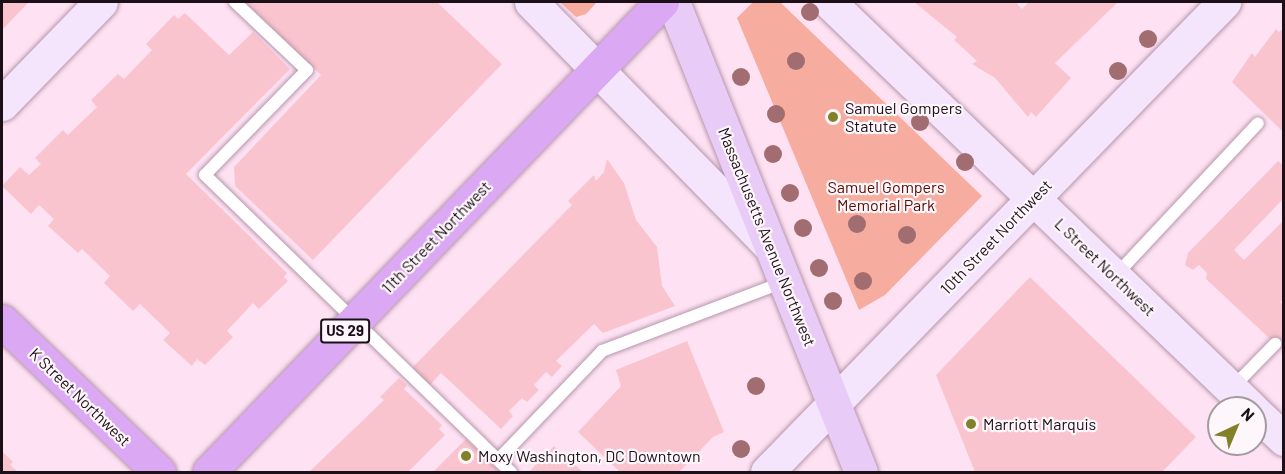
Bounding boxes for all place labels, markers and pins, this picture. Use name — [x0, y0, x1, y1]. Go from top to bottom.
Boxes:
place label: Samuel Gompers Statute — [845, 98, 962, 136]
marker: Samuel Gompers Statute — [826, 110, 840, 124]
place label: Marriott Marquis — [983, 414, 1096, 434]
marker: Marriott Marquis — [964, 417, 978, 431]
place label: Moxy Washington, DC Downtown — [478, 446, 701, 466]
marker: Moxy Washington, DC Downtown — [459, 449, 473, 463]

